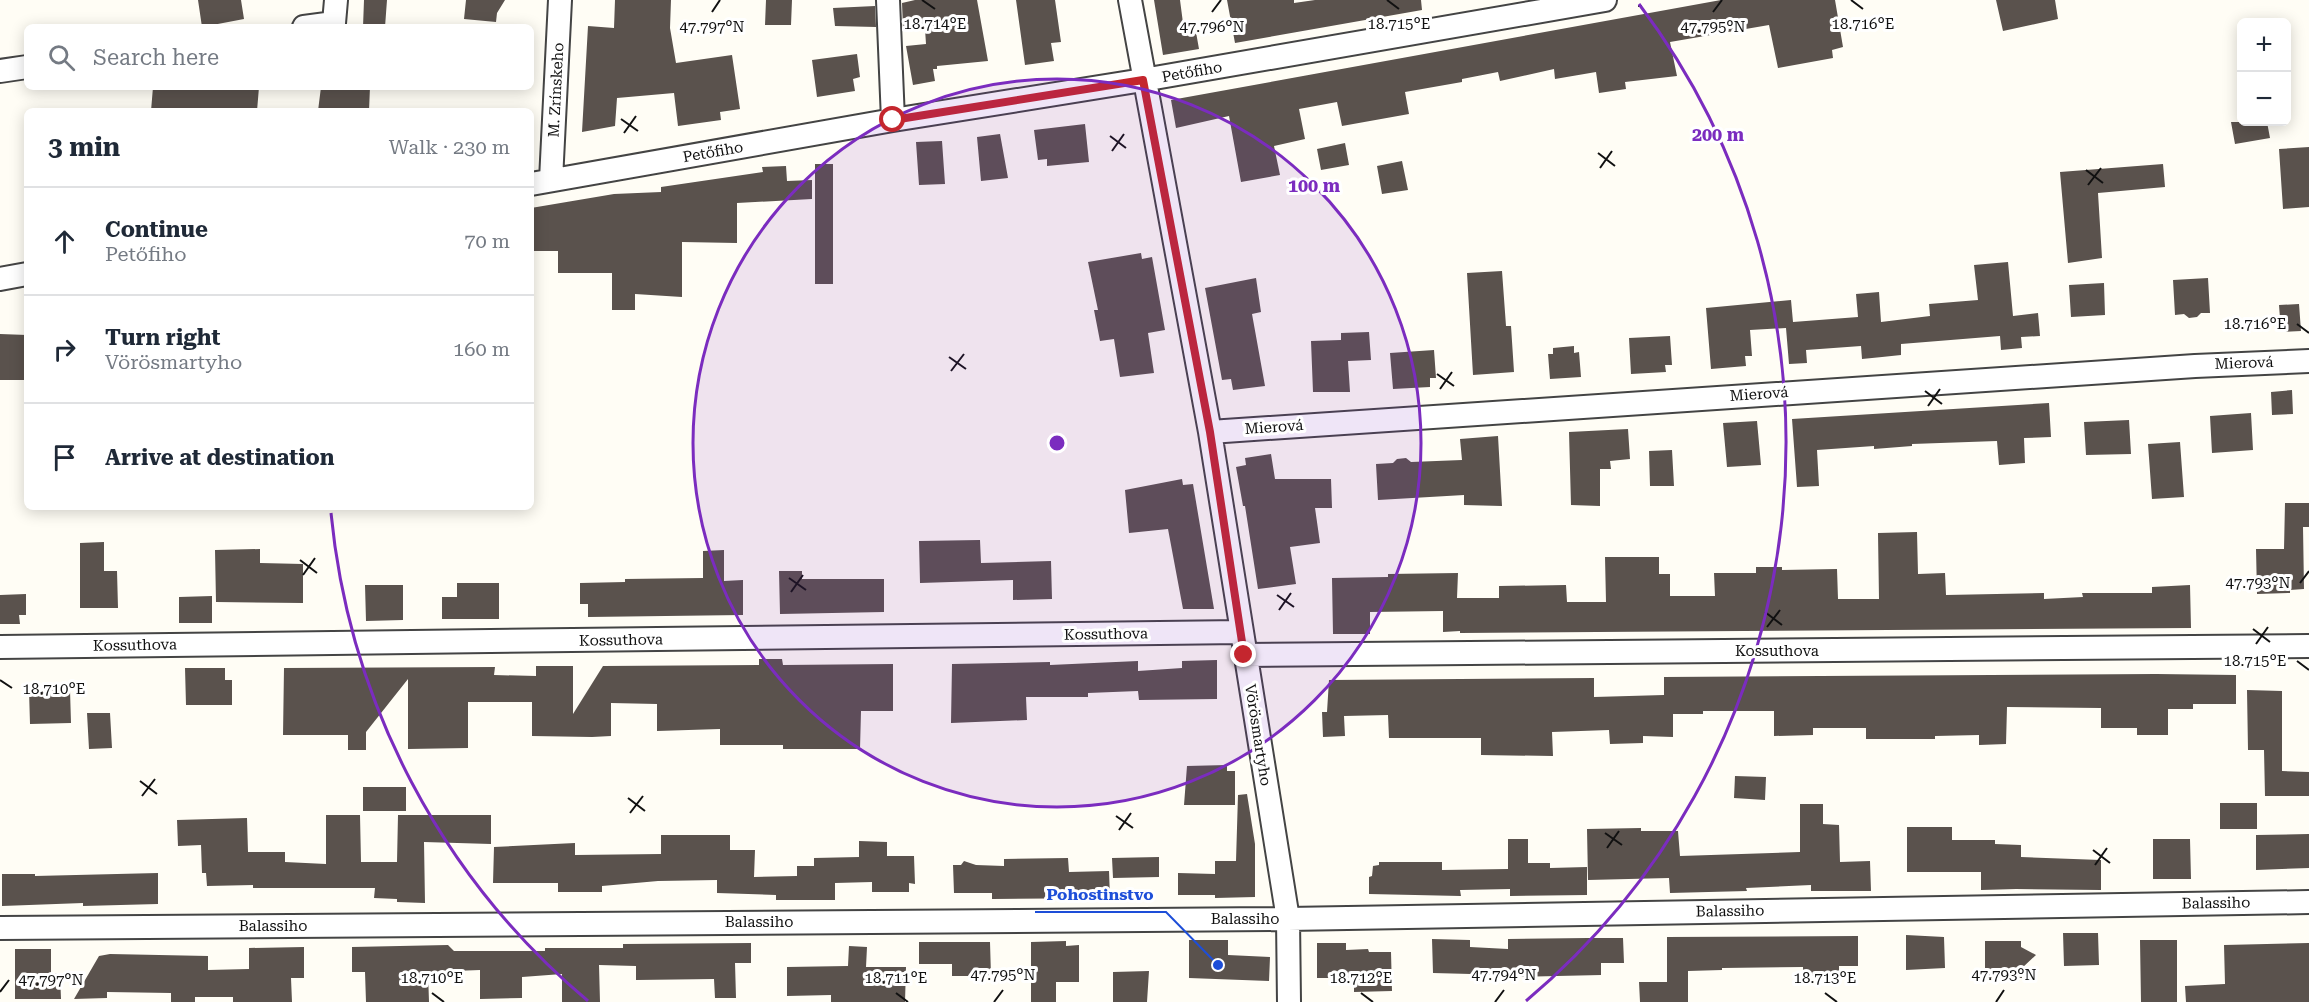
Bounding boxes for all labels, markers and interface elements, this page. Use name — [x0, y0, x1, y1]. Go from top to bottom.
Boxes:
text: 18.714°E — [904, 15, 966, 33]
text: 18.715°E — [1368, 15, 1430, 33]
text: 18.716°E — [1832, 15, 1894, 33]
text: 47.797°N — [679, 18, 745, 36]
text: 47.796°N — [1179, 18, 1245, 36]
text: 47.795°N — [1680, 18, 1746, 36]
map controls — [2237, 18, 2291, 126]
button: + — [2237, 18, 2291, 72]
search box — [24, 24, 534, 90]
icon: search — [45, 41, 78, 74]
street label: M. Zrínskeho — [545, 42, 567, 138]
text: Search here — [93, 45, 219, 70]
street label: Petőfiho — [1160, 58, 1224, 86]
button: − — [2237, 72, 2291, 126]
route start — [879, 106, 905, 132]
text: 200 m — [1692, 124, 1745, 145]
text: 3 min — [48, 132, 120, 162]
text: Walk · 230 m — [389, 135, 510, 159]
street label: Petőfiho — [681, 138, 745, 166]
text: 100 m — [1288, 175, 1341, 196]
text: Continue — [105, 217, 208, 242]
icon: ahead — [48, 225, 81, 258]
text: 70 m — [464, 229, 510, 253]
text: Petőfiho — [105, 242, 186, 266]
text: 18.716°E — [2224, 315, 2286, 333]
text: Turn right — [105, 325, 220, 350]
icon: right — [48, 333, 81, 366]
text: 160 m — [453, 337, 510, 361]
text: Vörösmartyho — [105, 350, 242, 374]
street label: Mierová — [2214, 353, 2274, 373]
street label: Mierová — [1729, 383, 1789, 405]
street label: Mierová — [1244, 416, 1304, 438]
centre of rings — [1047, 433, 1067, 453]
icon: arrive — [48, 441, 81, 474]
text: Arrive at destination — [105, 445, 334, 470]
text: 47.793°N — [2225, 574, 2291, 592]
street label: Kossuthova — [1064, 624, 1148, 644]
street label: Kossuthova — [579, 630, 663, 650]
street label: Kossuthova — [93, 635, 177, 655]
route end — [1230, 641, 1256, 667]
street label: Kossuthova — [1735, 642, 1819, 660]
text: 18.715°E — [2224, 652, 2286, 670]
text: 18.710°E — [23, 680, 85, 698]
street label: Vörösmartyho — [1241, 683, 1275, 787]
callout: Pohostinstvo — [1035, 878, 1166, 912]
text: Pohostinstvo — [1046, 885, 1154, 904]
street label: Balassiho — [2181, 893, 2251, 913]
street label: Balassiho — [1695, 901, 1765, 921]
street label: Balassiho — [1211, 910, 1279, 928]
street label: Balassiho — [725, 913, 793, 931]
street label: Balassiho — [239, 917, 307, 935]
text: 47.795°N — [970, 966, 1036, 984]
text: 47.794°N — [1471, 966, 1537, 984]
text: 47.793°N — [1971, 966, 2037, 984]
text: 18.710°E — [401, 969, 463, 987]
text: 18.711°E — [865, 969, 927, 987]
text: 18.712°E — [1330, 969, 1392, 987]
text: 18.713°E — [1794, 969, 1856, 987]
text: 47.797°N — [18, 971, 84, 989]

